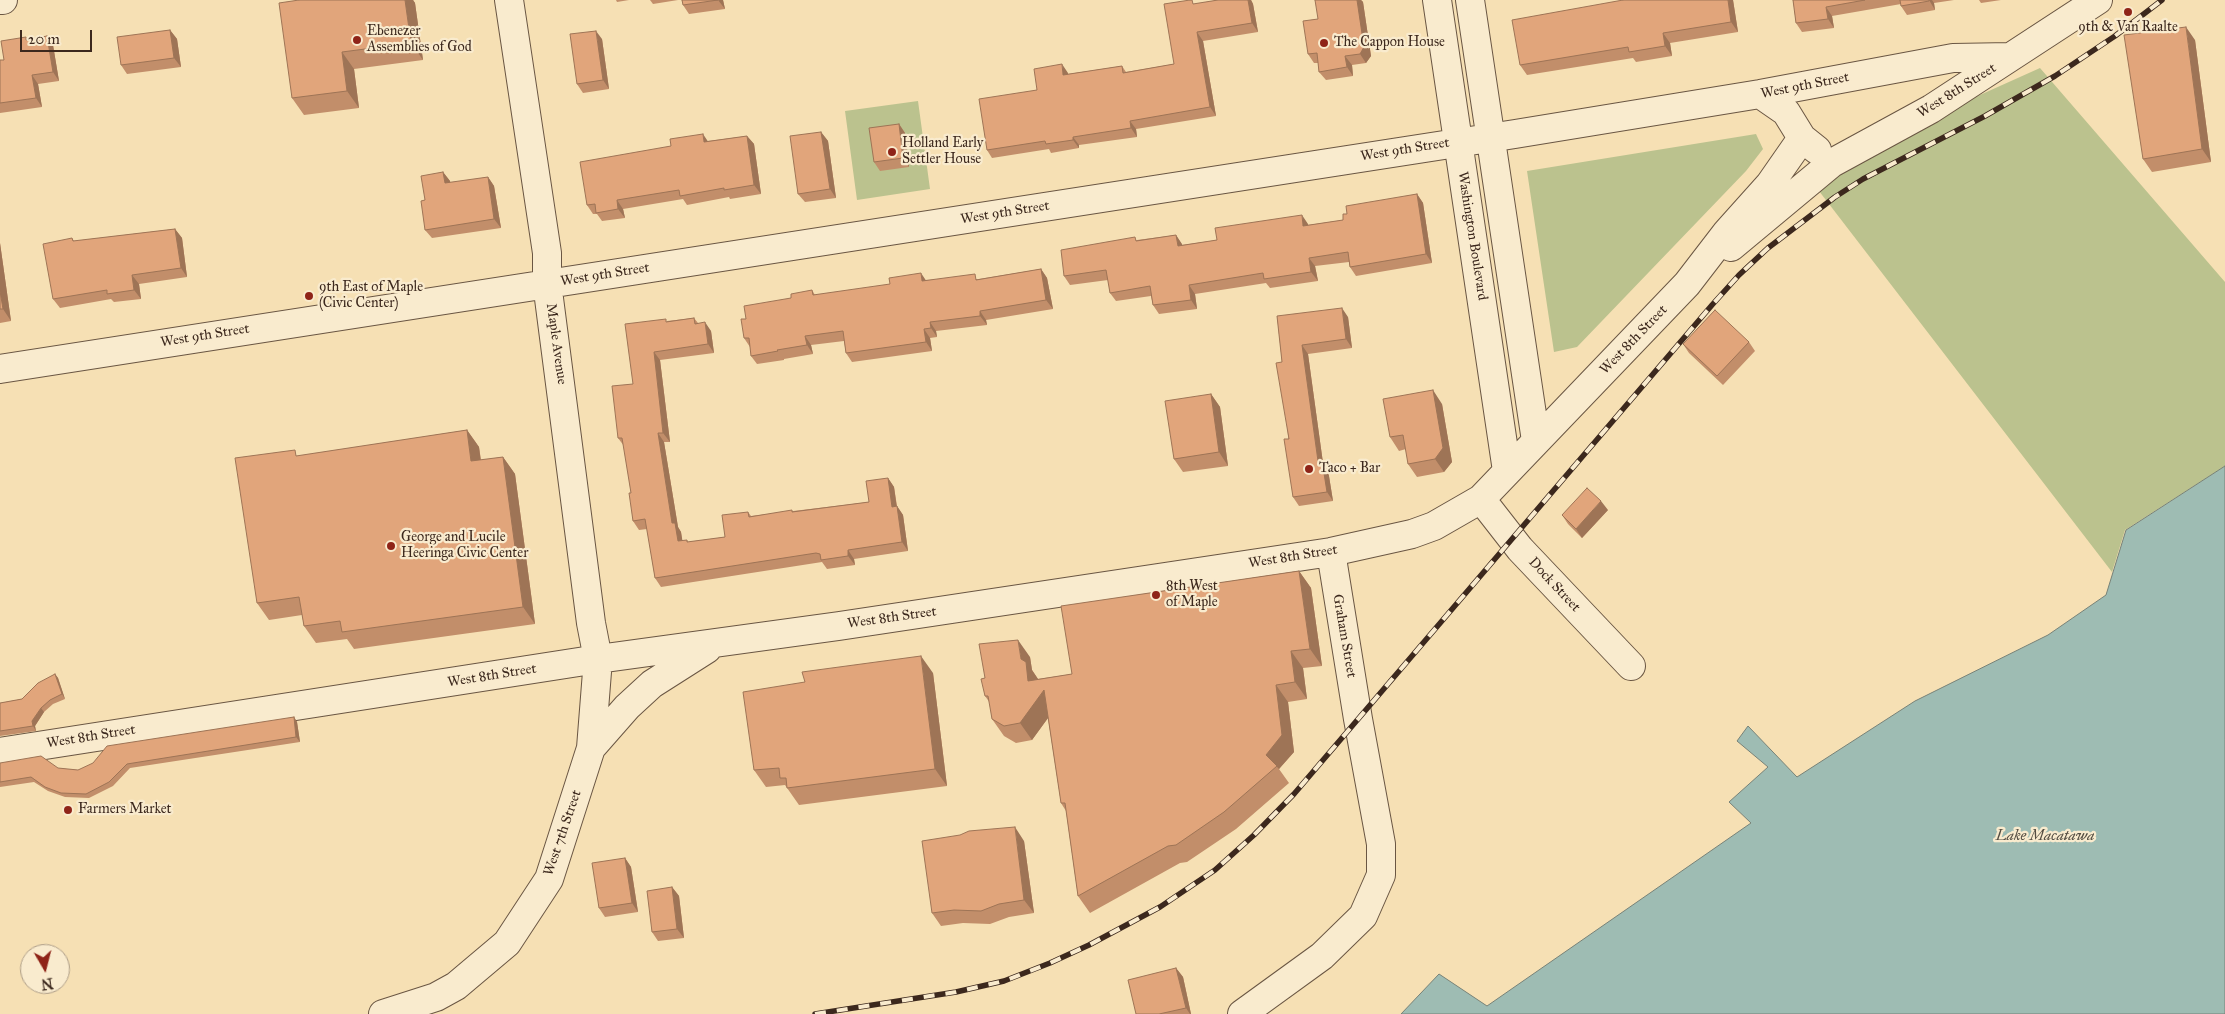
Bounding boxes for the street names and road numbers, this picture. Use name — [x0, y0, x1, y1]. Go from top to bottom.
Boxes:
street label: West 8th Street — [1915, 60, 1999, 122]
street label: West 9th Street — [1759, 69, 1851, 103]
street label: West 9th Street — [1359, 135, 1451, 165]
street label: Washington Boulevard — [1454, 170, 1490, 302]
street label: West 9th Street — [959, 198, 1051, 228]
street label: West 9th Street — [559, 260, 651, 290]
street label: Maple Avenue — [542, 302, 570, 386]
street label: West 8th Street — [1597, 302, 1671, 378]
street label: West 9th Street — [159, 321, 251, 351]
street label: West 8th Street — [1247, 542, 1339, 572]
street label: Dock Street — [1525, 554, 1583, 616]
street label: Graham Street — [1328, 593, 1360, 679]
street label: West 8th Street — [846, 603, 938, 633]
street label: West 8th Street — [446, 661, 538, 691]
street label: West 8th Street — [45, 722, 137, 752]
street label: West 7th Street — [540, 788, 586, 878]

